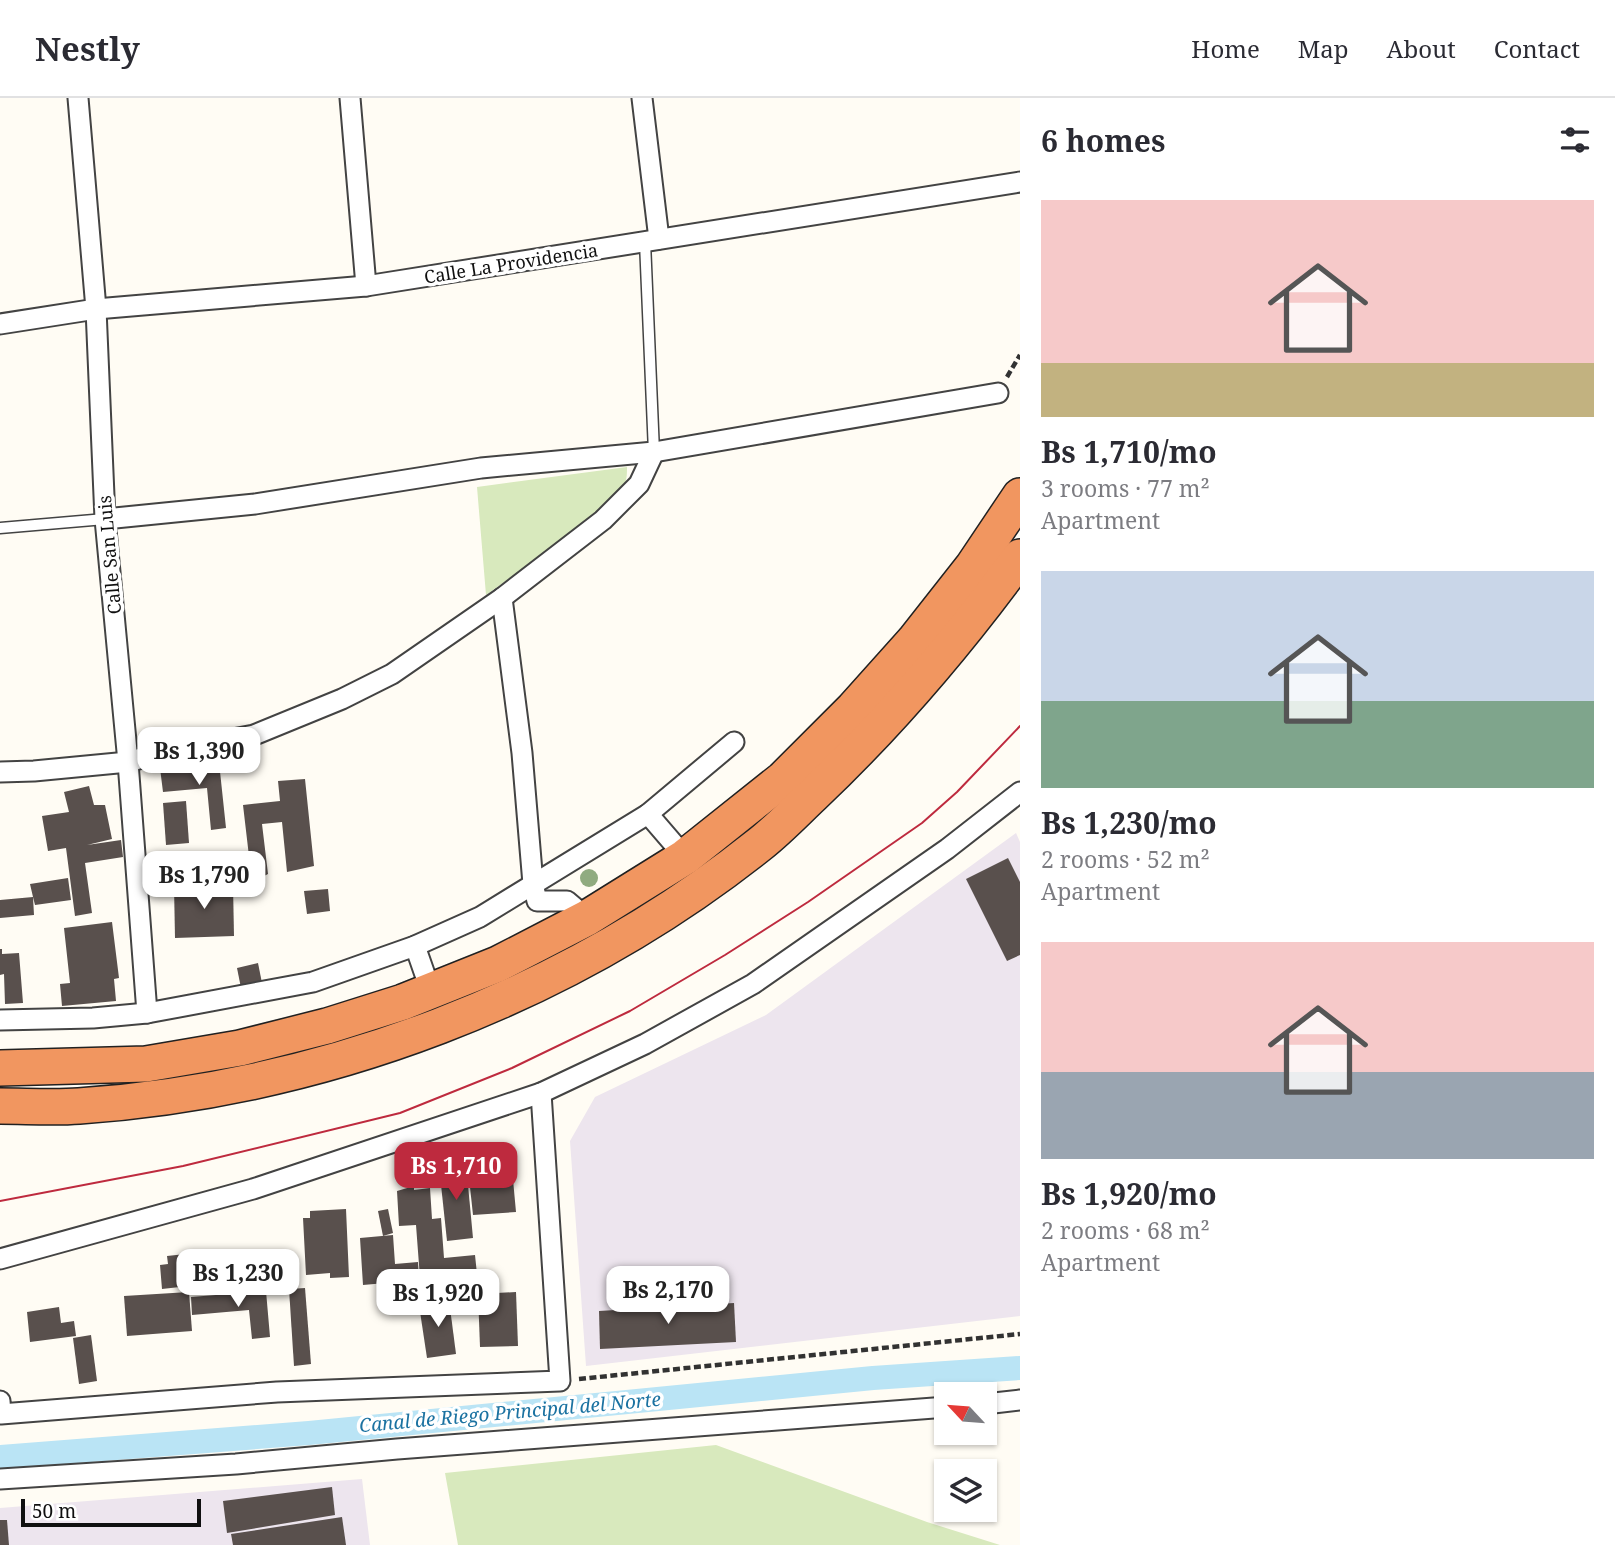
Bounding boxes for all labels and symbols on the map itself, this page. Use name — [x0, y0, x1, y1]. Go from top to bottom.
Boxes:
street label: Calle La Providencia — [422, 237, 600, 289]
street label: Calle San Luis — [92, 494, 126, 616]
pin: Bs 1,390 — [127, 728, 271, 787]
pin: Bs 1,790 — [132, 852, 276, 911]
pin: Bs 1,710 — [384, 1142, 528, 1202]
pin: Bs 1,230 — [166, 1250, 310, 1309]
pin: Bs 2,170 — [596, 1266, 740, 1326]
pin: Bs 1,920 — [366, 1270, 510, 1329]
north arrow — [934, 1382, 998, 1446]
water label: Canal de Riego Principal del Norte — [358, 1386, 662, 1438]
scale bar — [21, 1496, 201, 1528]

